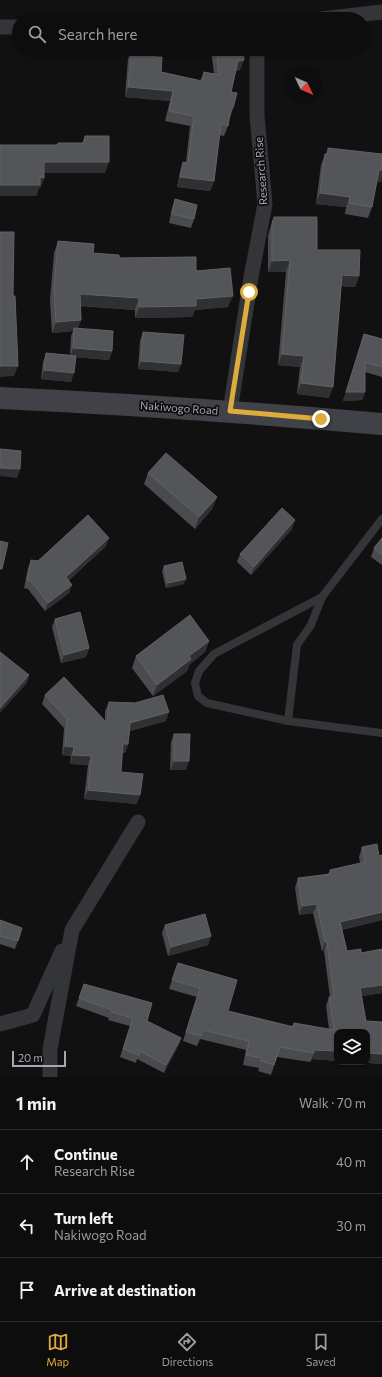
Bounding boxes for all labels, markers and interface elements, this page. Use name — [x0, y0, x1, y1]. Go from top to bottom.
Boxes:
search box — [12, 12, 370, 56]
icon: search — [26, 23, 48, 45]
text: Search here — [58, 25, 137, 43]
north arrow — [286, 68, 322, 104]
street label: Research Rise — [252, 136, 269, 206]
route start — [240, 283, 258, 301]
street label: Nakiwogo Road — [140, 398, 219, 417]
route end — [312, 410, 330, 428]
map controls — [334, 1029, 370, 1065]
button: layers — [334, 1029, 370, 1065]
scale bar — [12, 1049, 66, 1068]
text: 20 m — [18, 1051, 43, 1064]
text: 1 min — [16, 1093, 56, 1114]
text: Walk · 70 m — [299, 1095, 366, 1111]
text: Continue — [54, 1145, 118, 1163]
icon: ahead — [16, 1151, 38, 1173]
text: 40 m — [336, 1154, 366, 1170]
text: Research Rise — [54, 1163, 135, 1179]
text: Turn left — [54, 1209, 113, 1227]
icon: left — [16, 1215, 38, 1237]
text: 30 m — [336, 1218, 366, 1234]
text: Nakiwogo Road — [54, 1227, 146, 1243]
icon: arrive — [16, 1279, 38, 1301]
text: Arrive at destination — [54, 1281, 196, 1299]
tab: Map — [46, 1331, 69, 1368]
tab: Directions — [162, 1331, 213, 1368]
tab: Saved — [306, 1331, 336, 1368]

